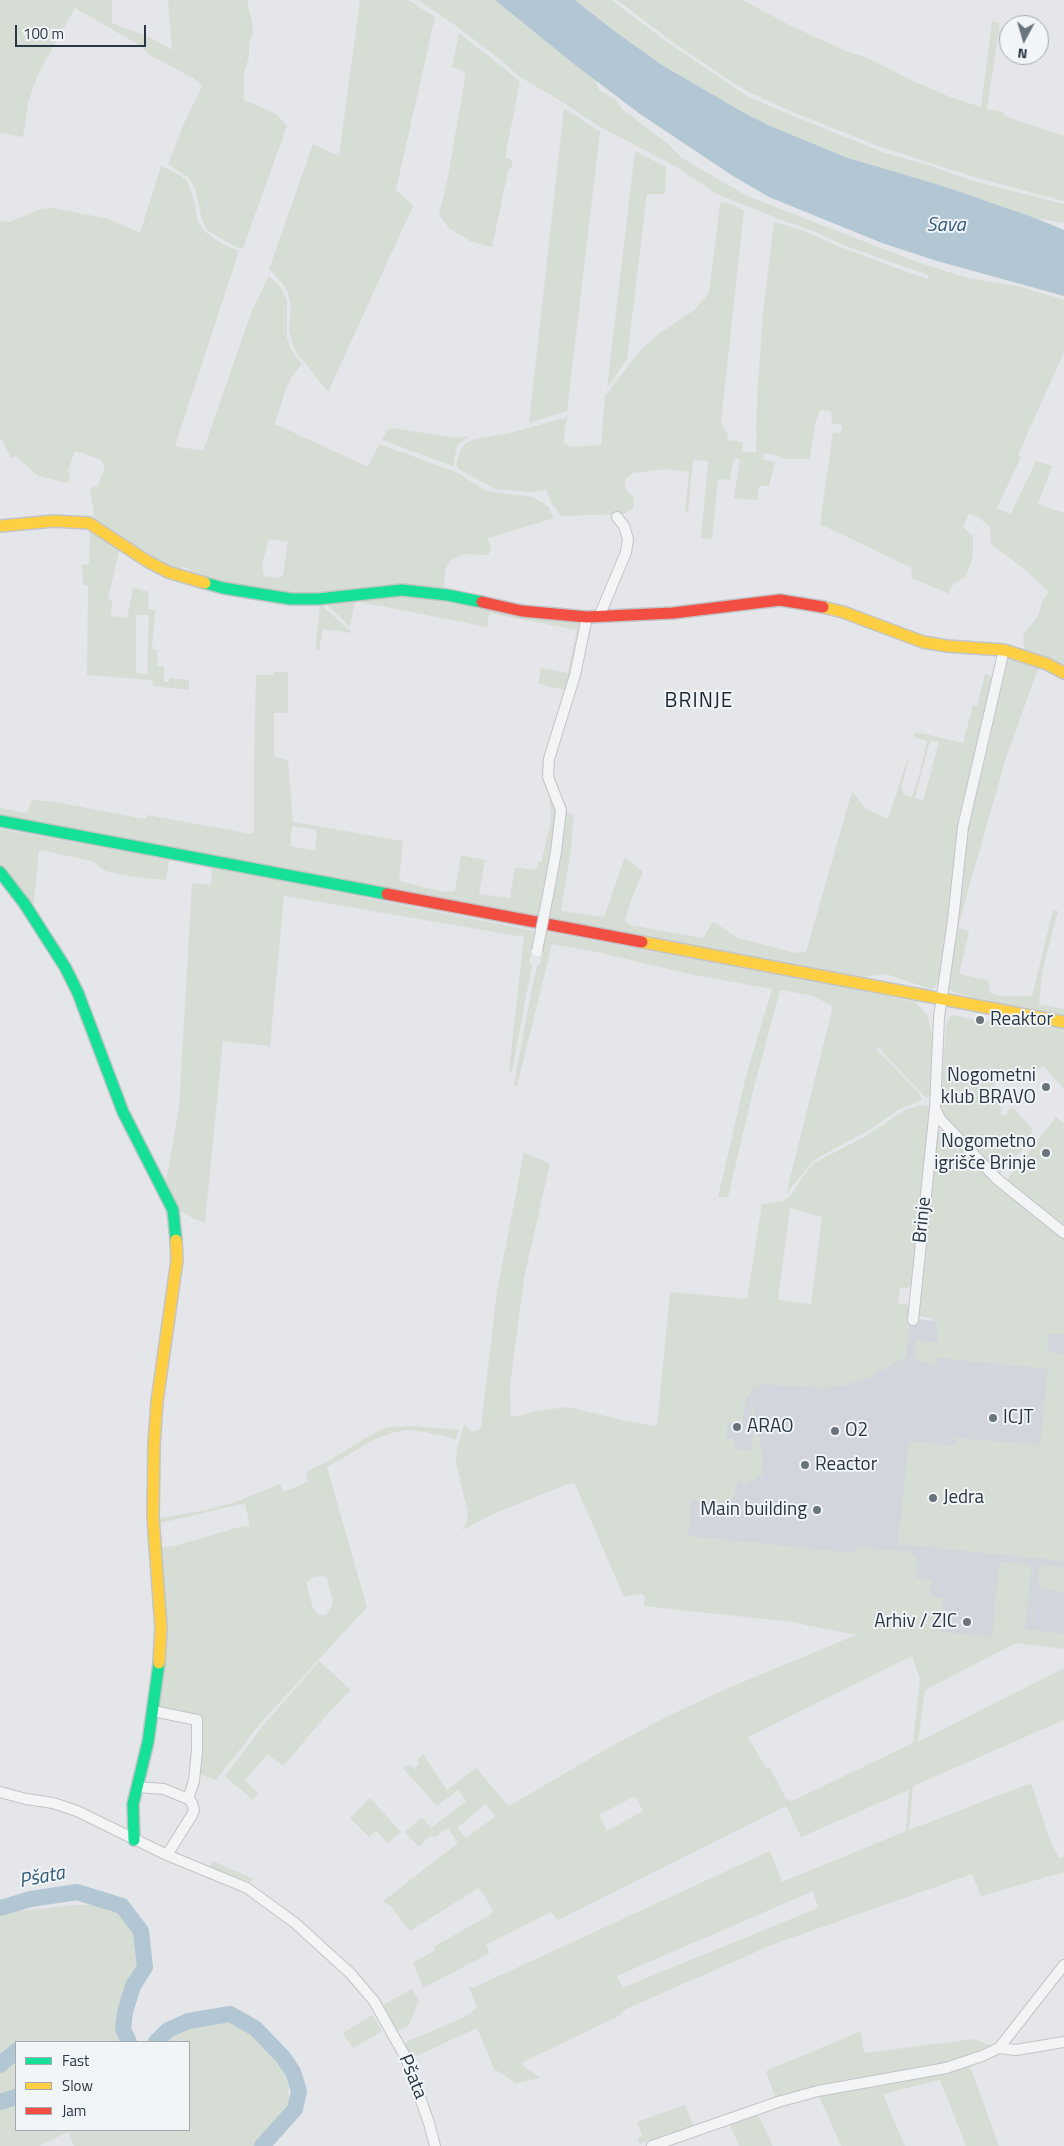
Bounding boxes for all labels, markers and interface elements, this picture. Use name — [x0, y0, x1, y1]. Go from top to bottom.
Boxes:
scale bar — [18, 15, 149, 47]
north arrow — [999, 15, 1049, 65]
text: 100 m — [23, 22, 64, 45]
text: N — [1017, 43, 1028, 65]
water label: Sava — [927, 214, 965, 238]
district label: BRINJE — [664, 689, 734, 715]
place label: Reaktor — [990, 1009, 1053, 1031]
marker: Reaktor — [974, 1014, 986, 1026]
place label: Nogometni klub BRAVO — [941, 1065, 1036, 1109]
marker: Nogometni klub BRAVO — [1040, 1081, 1052, 1093]
place label: Nogometno igrišče Brinje — [934, 1131, 1036, 1175]
marker: Nogometno igrišče Brinje — [1040, 1147, 1052, 1159]
street label: Brinje — [909, 1196, 937, 1244]
place label: ICJT — [1003, 1407, 1033, 1429]
marker: ICJT — [987, 1412, 999, 1424]
place label: ARAO — [747, 1416, 794, 1438]
place label: O2 — [845, 1420, 868, 1442]
marker: ARAO — [731, 1421, 743, 1433]
marker: O2 — [829, 1425, 841, 1437]
place label: Reactor — [815, 1454, 877, 1476]
marker: Reactor — [799, 1459, 811, 1471]
place label: Jedra — [943, 1487, 984, 1509]
marker: Jedra — [927, 1492, 939, 1504]
place label: Main building — [700, 1499, 807, 1521]
marker: Main building — [811, 1504, 823, 1516]
place label: Arhiv / ZIC — [874, 1611, 957, 1633]
marker: Arhiv / ZIC — [961, 1616, 973, 1628]
water label: Pšata — [17, 1862, 67, 1894]
legend — [15, 2041, 190, 2131]
text: Fast — [62, 2049, 89, 2072]
street label: Pšata — [393, 2051, 431, 2103]
text: Slow — [62, 2074, 93, 2097]
text: Jam — [62, 2099, 86, 2122]

